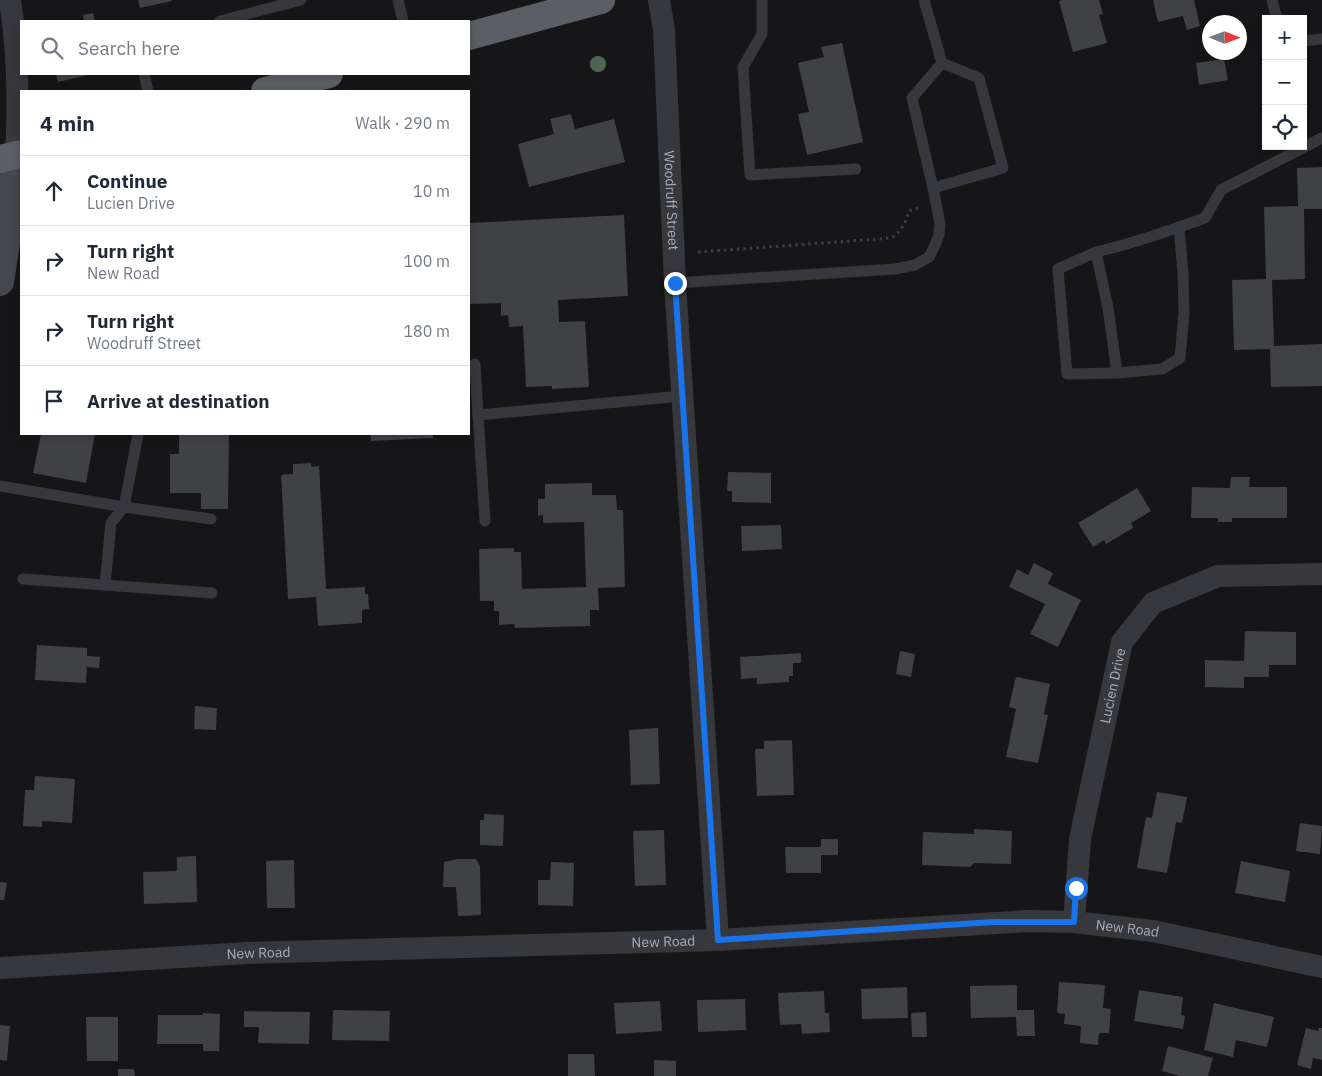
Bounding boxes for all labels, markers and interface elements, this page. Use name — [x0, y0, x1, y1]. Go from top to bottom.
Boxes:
north arrow — [1202, 15, 1247, 60]
map controls — [1262, 15, 1307, 150]
button: + — [1262, 15, 1307, 60]
search box — [20, 20, 470, 75]
icon: search — [38, 34, 66, 62]
text: Search here — [78, 36, 180, 60]
button: − — [1262, 60, 1307, 105]
button: locate — [1262, 105, 1307, 150]
text: 4 min — [40, 109, 95, 137]
text: Walk · 290 m — [355, 113, 450, 133]
street label: Woodruff Street — [660, 150, 683, 251]
text: Continue — [87, 169, 167, 193]
icon: ahead — [40, 177, 68, 205]
text: 10 m — [413, 181, 450, 201]
text: Lucien Drive — [87, 193, 175, 213]
text: Turn right — [87, 239, 174, 263]
icon: right — [40, 247, 68, 275]
text: 100 m — [403, 251, 450, 271]
text: New Road — [87, 263, 160, 283]
route end — [664, 272, 687, 295]
text: Turn right — [87, 309, 174, 333]
icon: right — [40, 317, 68, 345]
text: 180 m — [403, 321, 450, 341]
text: Woodruff Street — [87, 333, 201, 353]
icon: arrive — [40, 387, 68, 415]
text: Arrive at destination — [87, 389, 270, 413]
street label: Lucien Drive — [1096, 646, 1130, 725]
route start — [1065, 877, 1088, 900]
street label: New Road — [1095, 916, 1161, 941]
street label: New Road — [631, 932, 696, 951]
street label: New Road — [226, 943, 291, 963]

